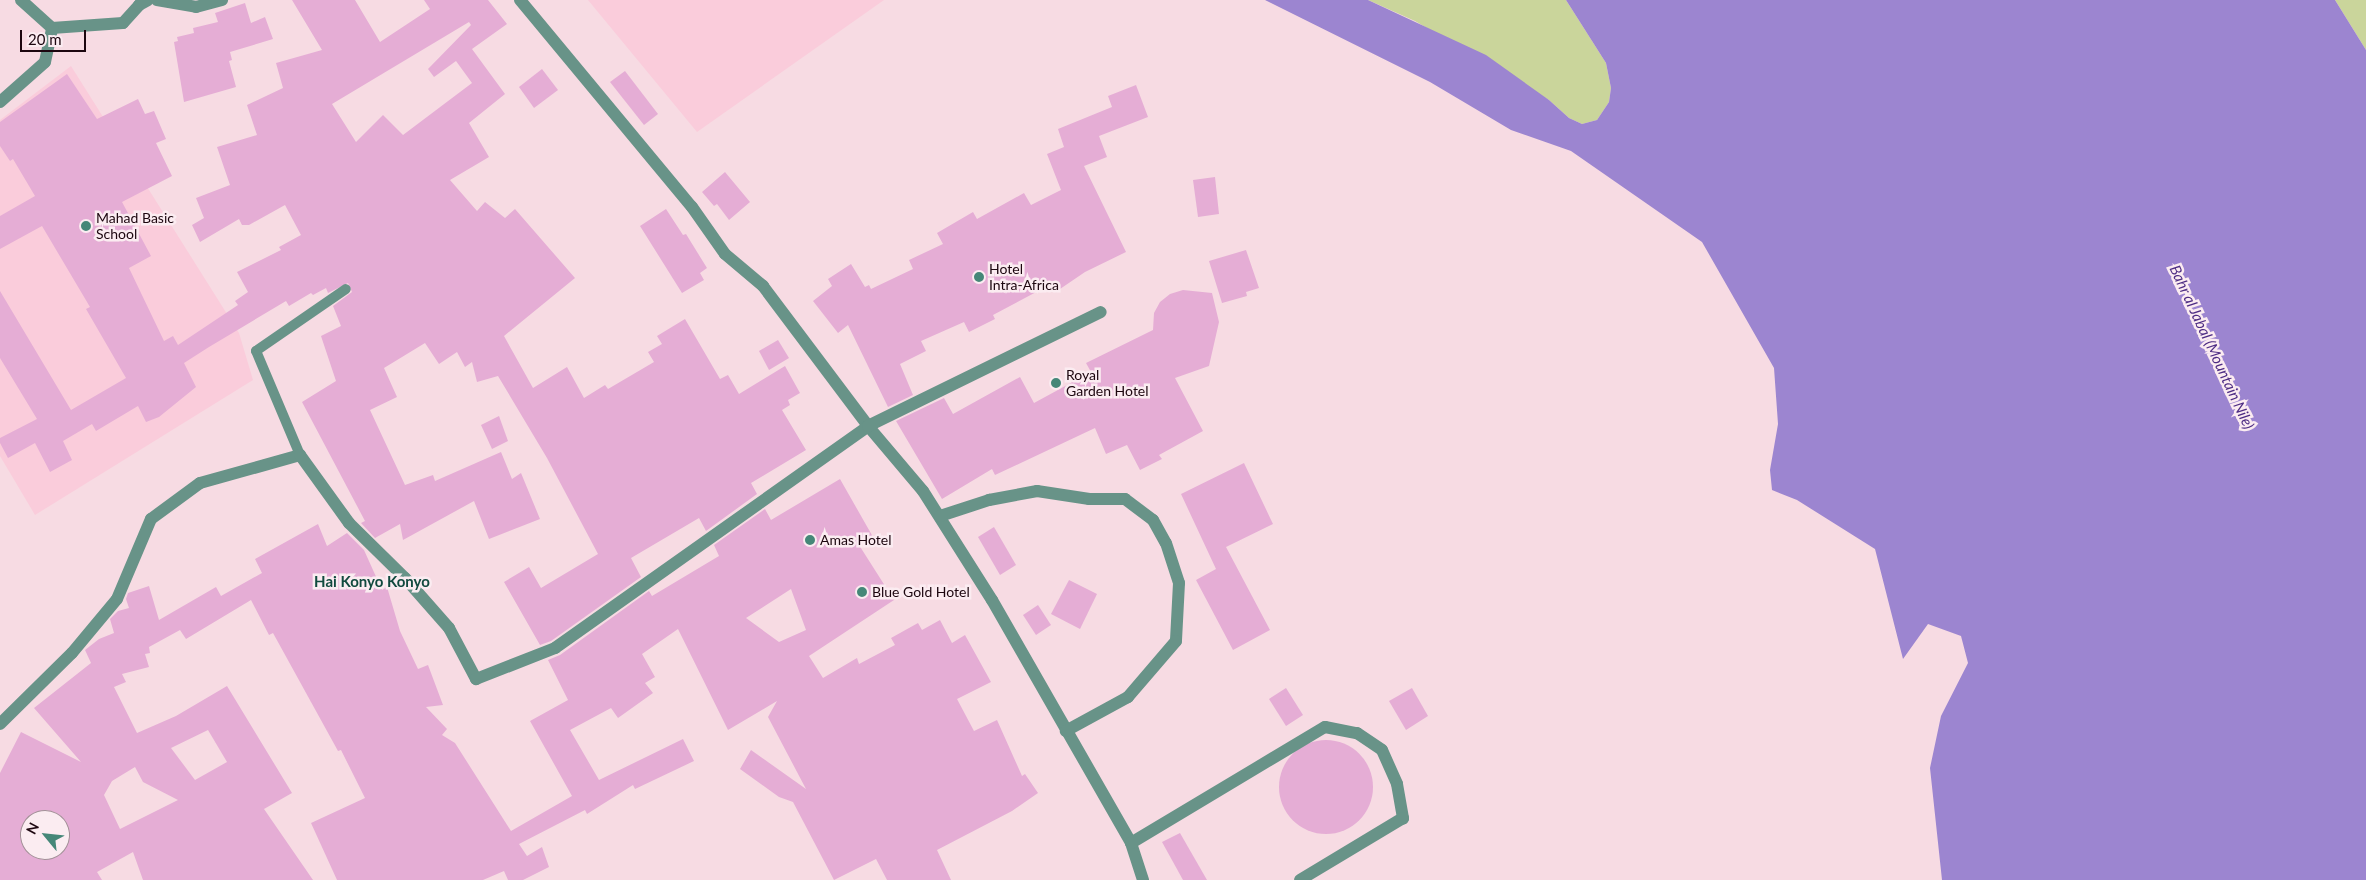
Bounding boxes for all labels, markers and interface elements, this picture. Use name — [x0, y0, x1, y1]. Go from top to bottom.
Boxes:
scale bar — [22, 20, 89, 52]
text: 20 m — [28, 30, 62, 48]
place label: Mahad Basic School — [96, 210, 174, 242]
marker: Mahad Basic School — [80, 220, 92, 232]
place label: Hotel Intra-Africa — [989, 261, 1059, 294]
water label: Bahr al Jabal (Mountain Nile) — [2166, 262, 2258, 432]
marker: Hotel Intra-Africa — [973, 271, 985, 283]
place label: Royal Garden Hotel — [1066, 367, 1149, 400]
marker: Royal Garden Hotel — [1050, 377, 1062, 389]
place label: Amas Hotel — [820, 532, 892, 548]
marker: Amas Hotel — [804, 534, 816, 546]
district label: Hai Konyo Konyo — [314, 573, 430, 591]
place label: Blue Gold Hotel — [872, 584, 970, 600]
marker: Blue Gold Hotel — [856, 586, 868, 598]
north arrow — [20, 810, 70, 860]
text: N — [22, 819, 42, 837]

